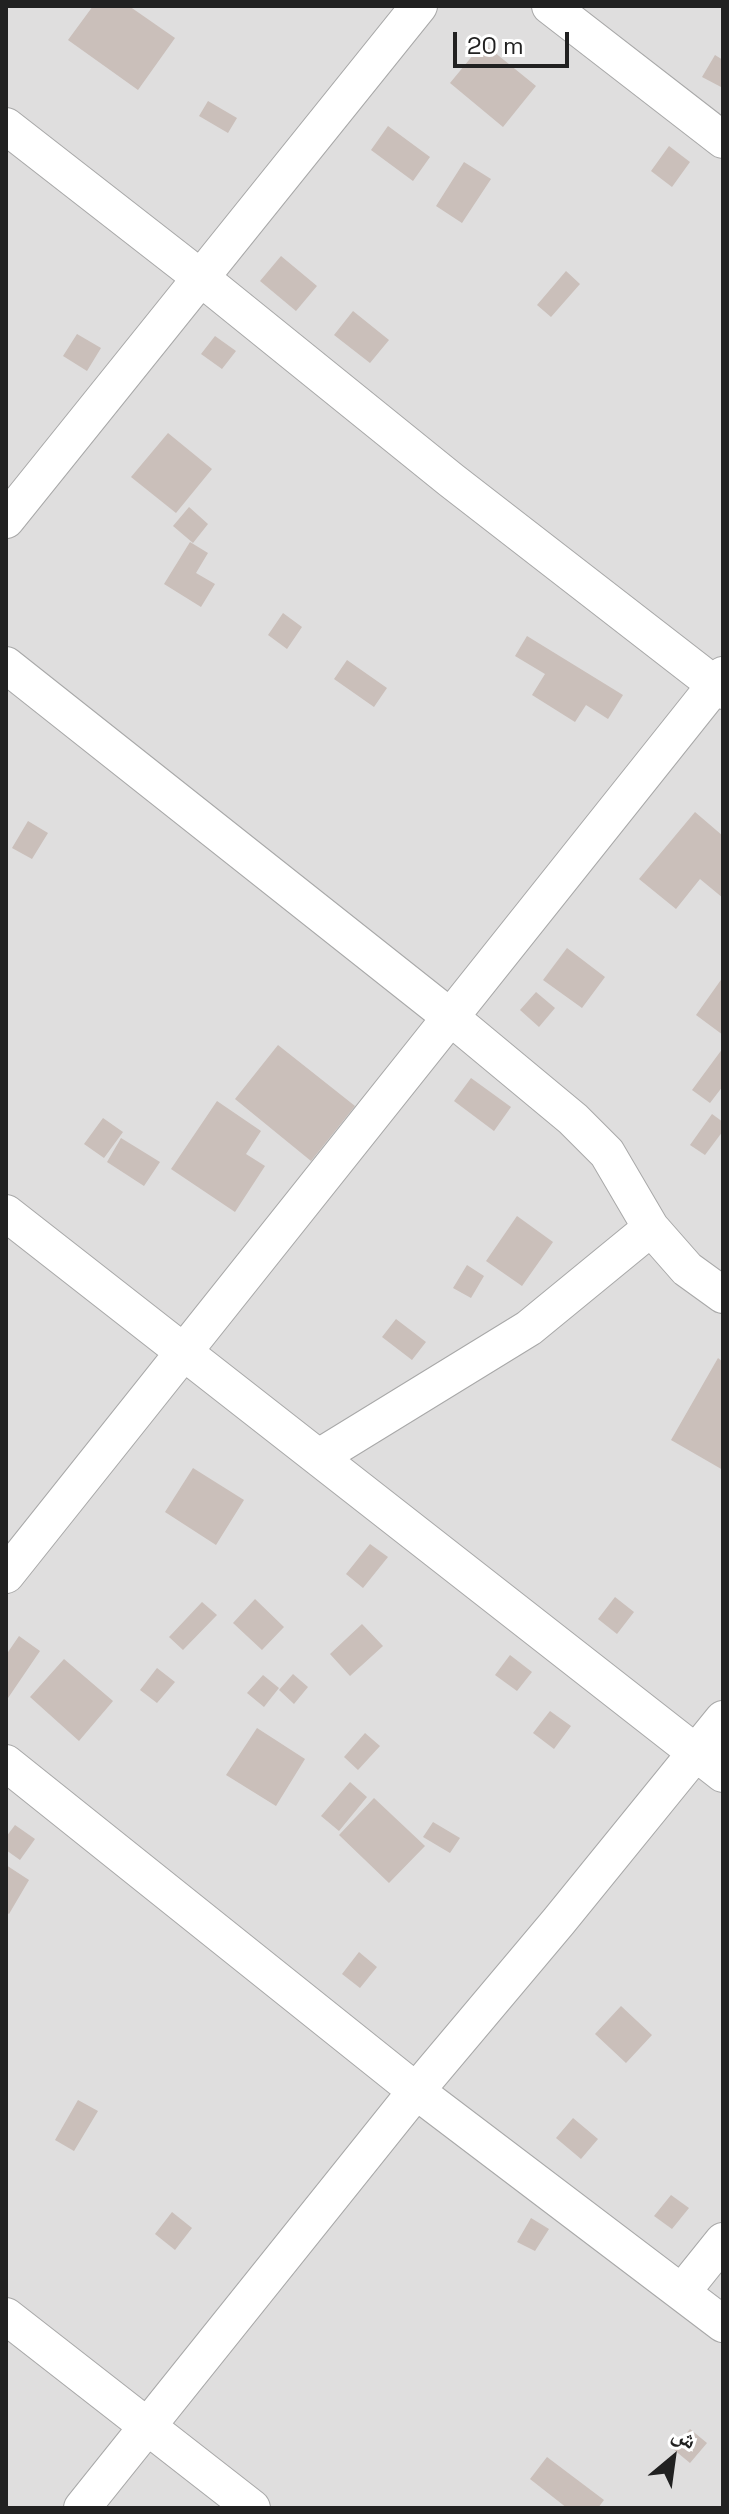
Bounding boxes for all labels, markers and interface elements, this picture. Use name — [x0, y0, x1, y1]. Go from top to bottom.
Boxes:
scale bar — [457, 16, 573, 66]
text: 20 m — [467, 30, 524, 61]
north arrow — [633, 2418, 713, 2498]
text: ش — [668, 2419, 702, 2455]

